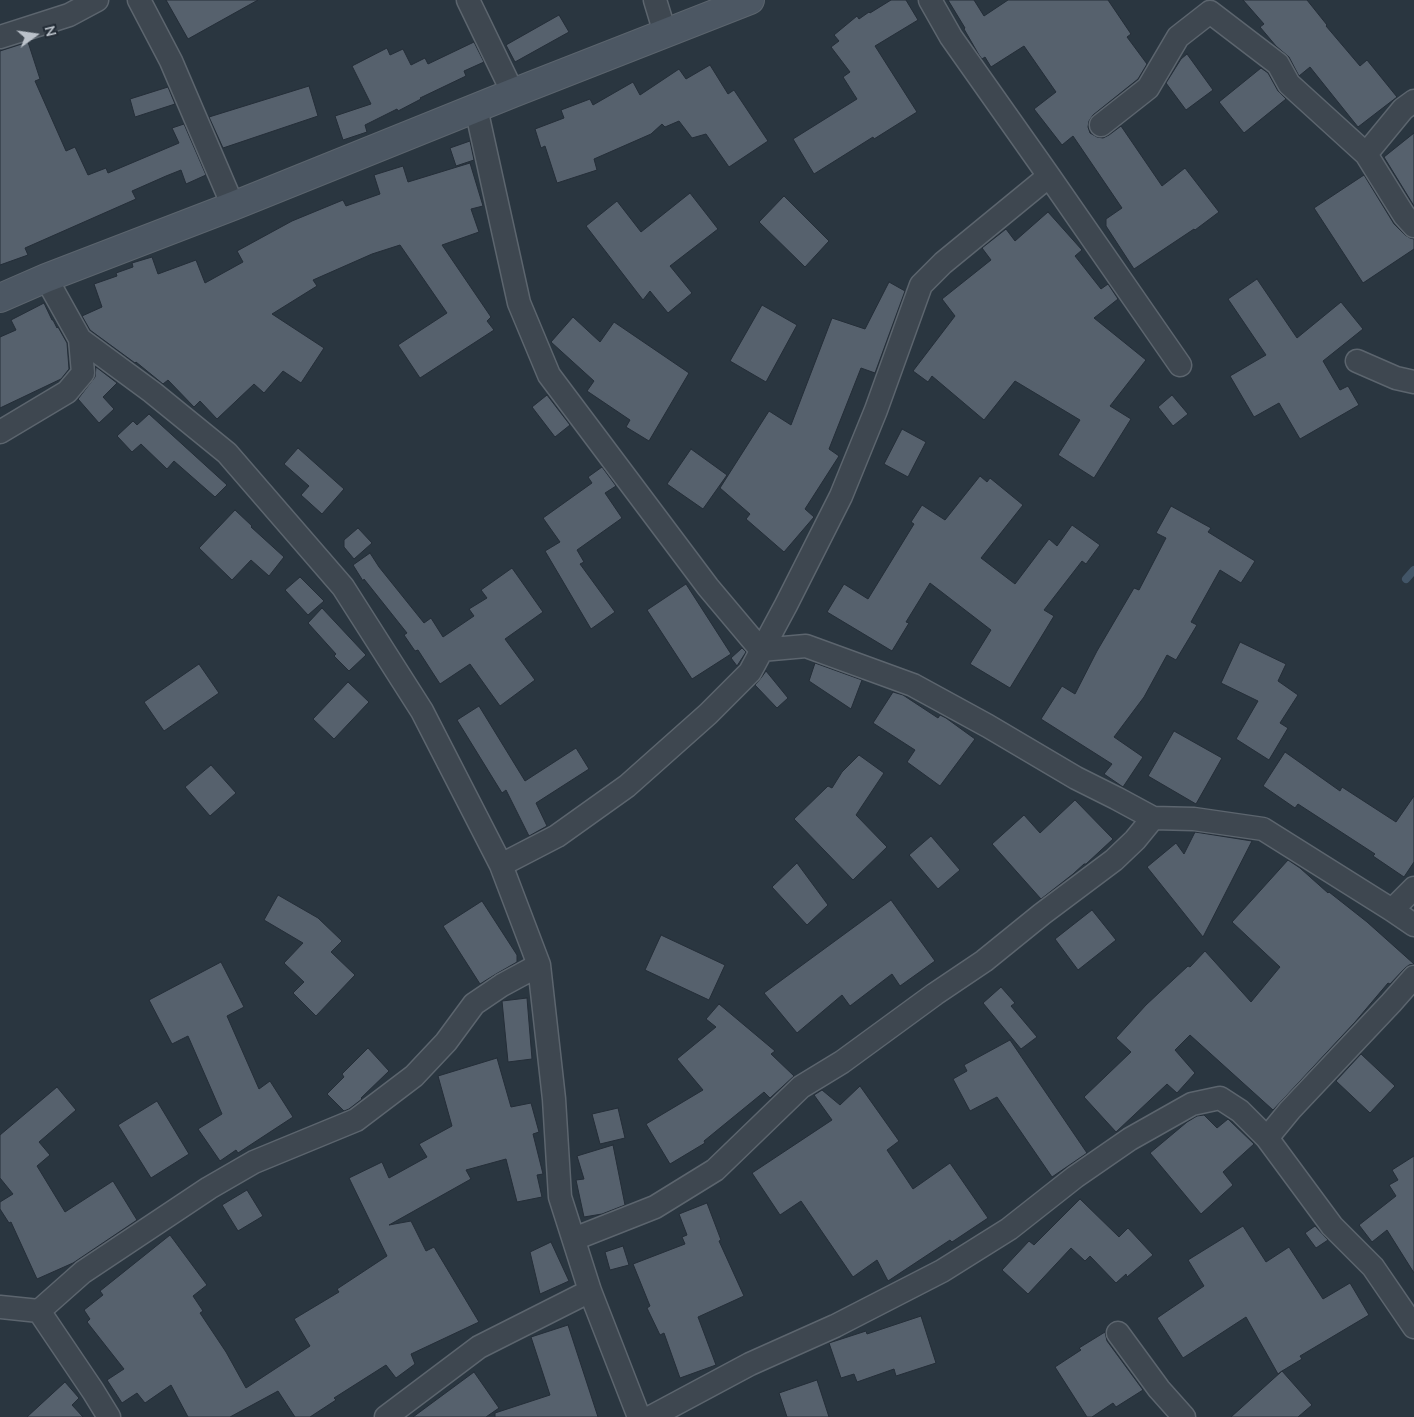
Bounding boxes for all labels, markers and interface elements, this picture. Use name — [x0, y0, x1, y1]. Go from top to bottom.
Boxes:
north arrow — [10, 10, 60, 60]
text: N — [40, 24, 61, 39]

